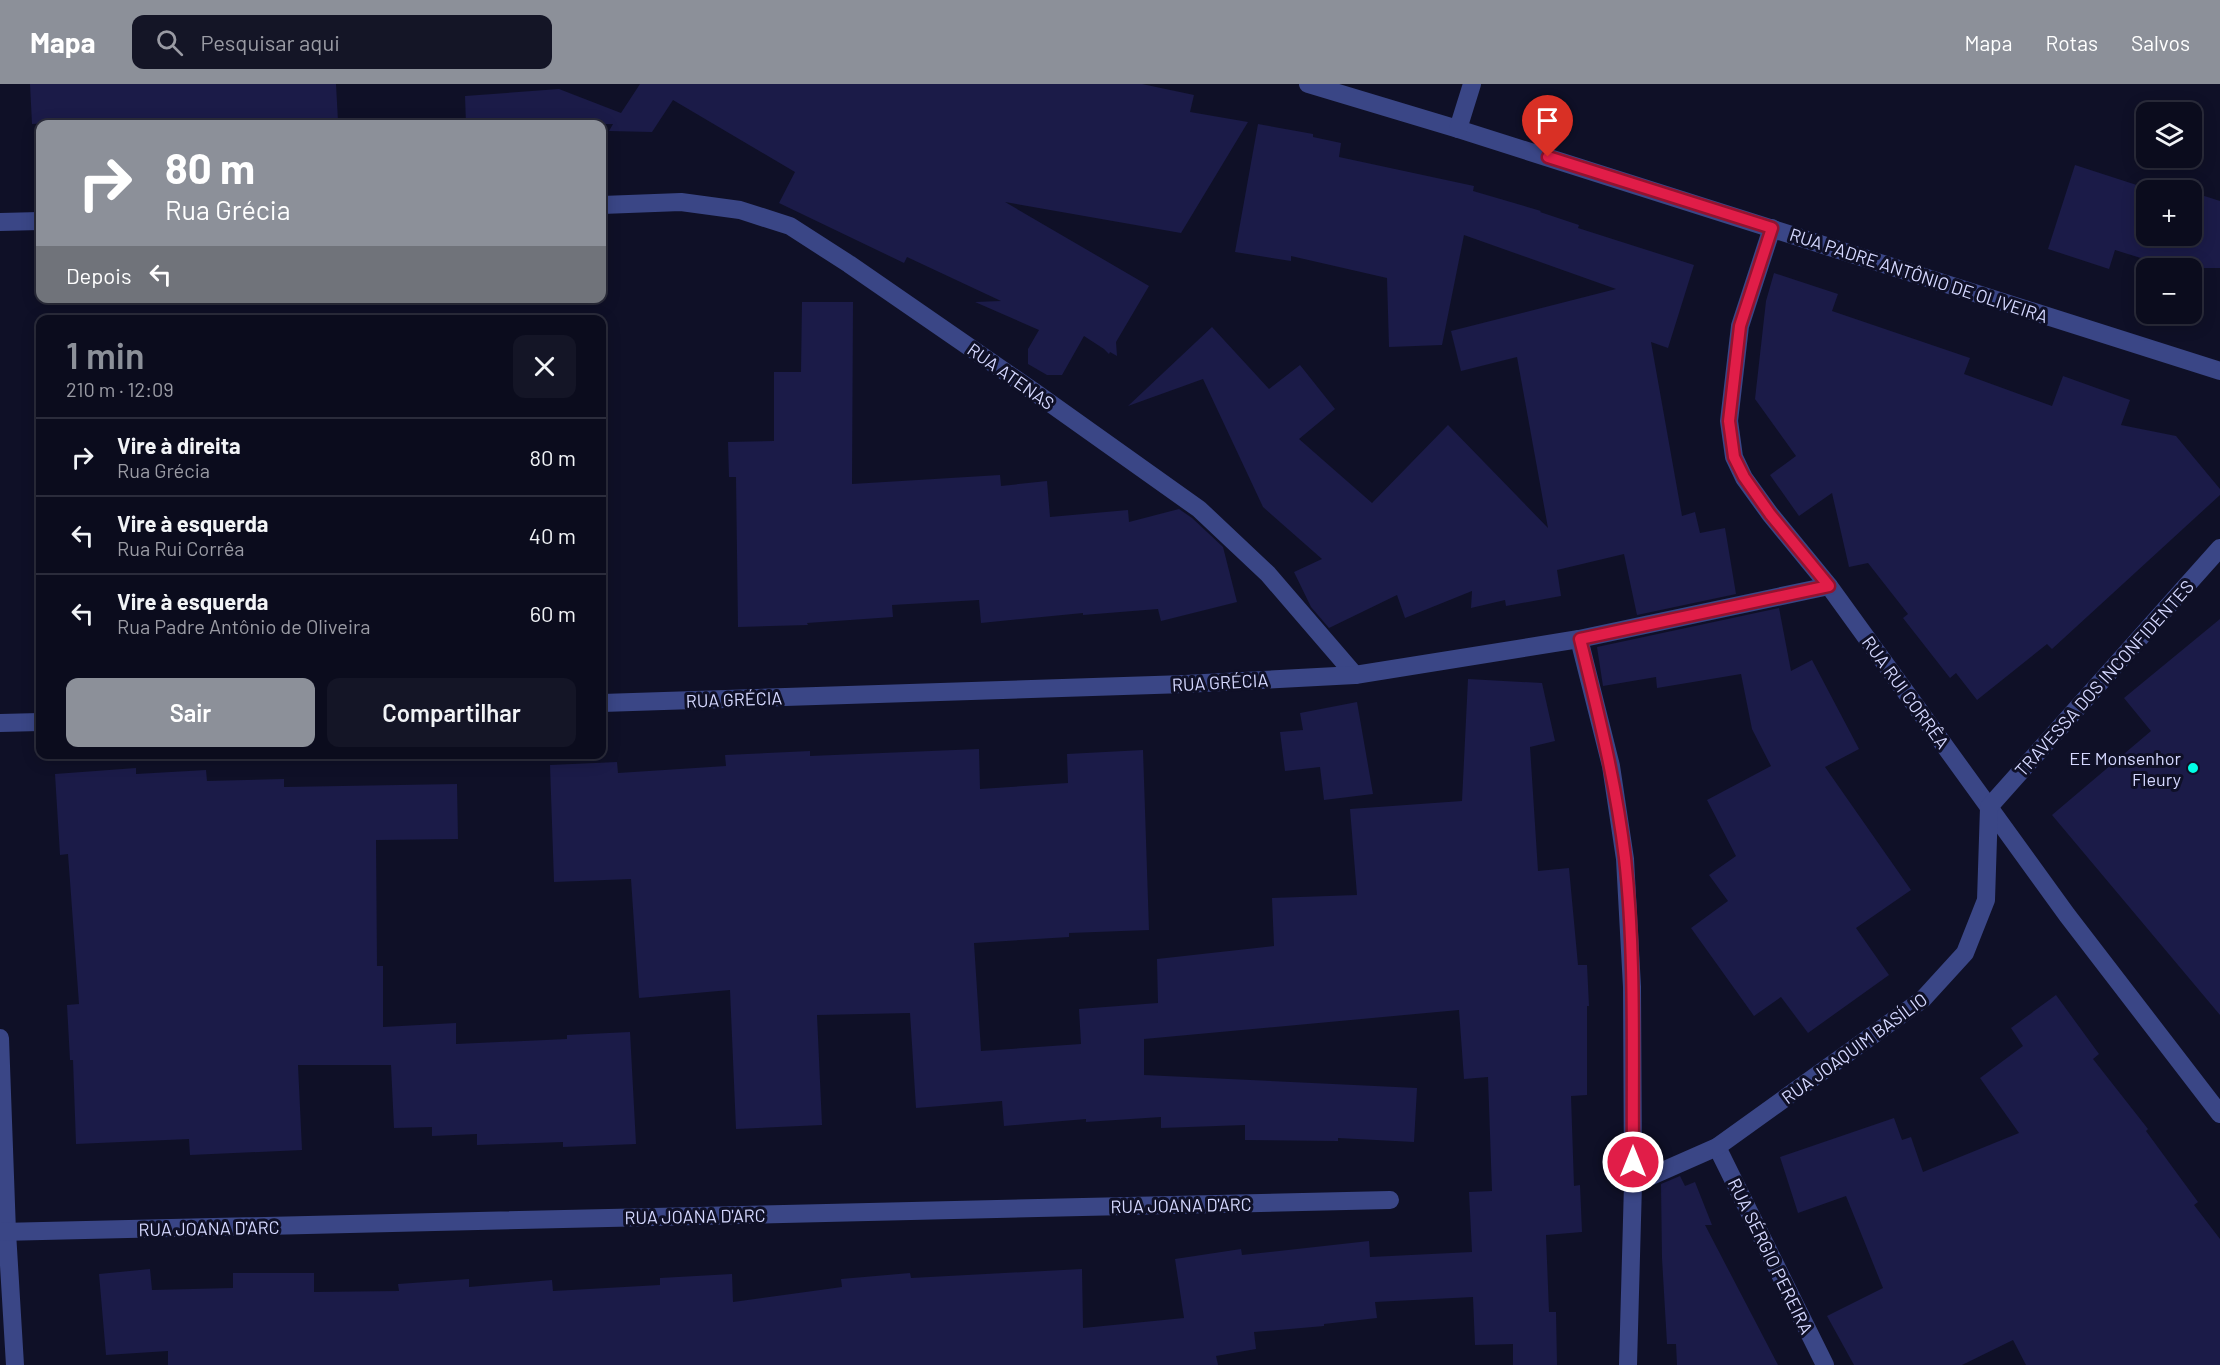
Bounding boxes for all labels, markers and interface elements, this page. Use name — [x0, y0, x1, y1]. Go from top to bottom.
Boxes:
search box — [132, 15, 552, 69]
text: Mapa — [30, 25, 96, 59]
icon: search — [153, 26, 186, 59]
text: Pesquisar aqui — [201, 29, 340, 55]
text: Mapa — [1964, 30, 2012, 55]
text: Rotas — [2045, 30, 2098, 55]
text: Salvos — [2131, 30, 2190, 55]
pin — [1522, 95, 1573, 157]
map controls — [2136, 102, 2202, 324]
button: layers — [2136, 102, 2202, 168]
icon: arrive — [1531, 104, 1564, 137]
text: 80 m — [165, 142, 255, 192]
icon: right — [66, 144, 144, 222]
button: + — [2136, 180, 2202, 246]
text: Rua Grécia — [165, 193, 291, 225]
street label: RUA PADRE ANTÔNIO DE OLIVEIRA — [1787, 223, 2051, 327]
icon: left — [144, 258, 177, 291]
button: − — [2136, 258, 2202, 324]
text: Depois — [66, 262, 132, 288]
text: 1 min — [66, 333, 145, 376]
button: close — [513, 335, 576, 398]
street label: RUA ATENAS — [963, 338, 1059, 414]
text: 210 m · 12:09 — [66, 377, 174, 401]
text: Vire à direita — [117, 432, 241, 458]
icon: right — [66, 441, 99, 474]
text: 80 m — [530, 444, 576, 470]
text: Rua Grécia — [117, 458, 210, 482]
text: Vire à esquerda — [117, 510, 268, 536]
icon: left — [66, 519, 99, 552]
text: 40 m — [529, 522, 576, 548]
text: Rua Rui Corrêa — [117, 536, 245, 560]
street label: TRAVESSA DOS INCONFIDENTES — [2010, 575, 2198, 781]
text: Vire à esquerda — [117, 588, 268, 614]
icon: left — [66, 597, 99, 630]
text: 60 m — [530, 600, 576, 626]
text: Rua Padre Antônio de Oliveira — [117, 614, 370, 638]
street label: RUA RUI CORRÊA — [1858, 631, 1954, 753]
street label: RUA GRÉCIA — [1171, 668, 1269, 696]
button: Sair — [66, 678, 315, 747]
button: Compartilhar — [327, 678, 576, 747]
street label: RUA GRÉCIA — [685, 686, 783, 712]
place label: EE Monsenhor Fleury — [2069, 747, 2181, 790]
marker: EE Monsenhor Fleury — [2186, 761, 2200, 775]
street label: RUA JOAQUIM BASÍLIO — [1777, 988, 1931, 1108]
position arrow — [1601, 1130, 1665, 1194]
street label: RUA SÉRGIO PEREIRA — [1724, 1174, 1818, 1338]
street label: RUA JOANA D'ARC — [1110, 1193, 1252, 1217]
street label: RUA JOANA D'ARC — [624, 1204, 766, 1228]
street label: RUA JOANA D'ARC — [138, 1216, 280, 1240]

